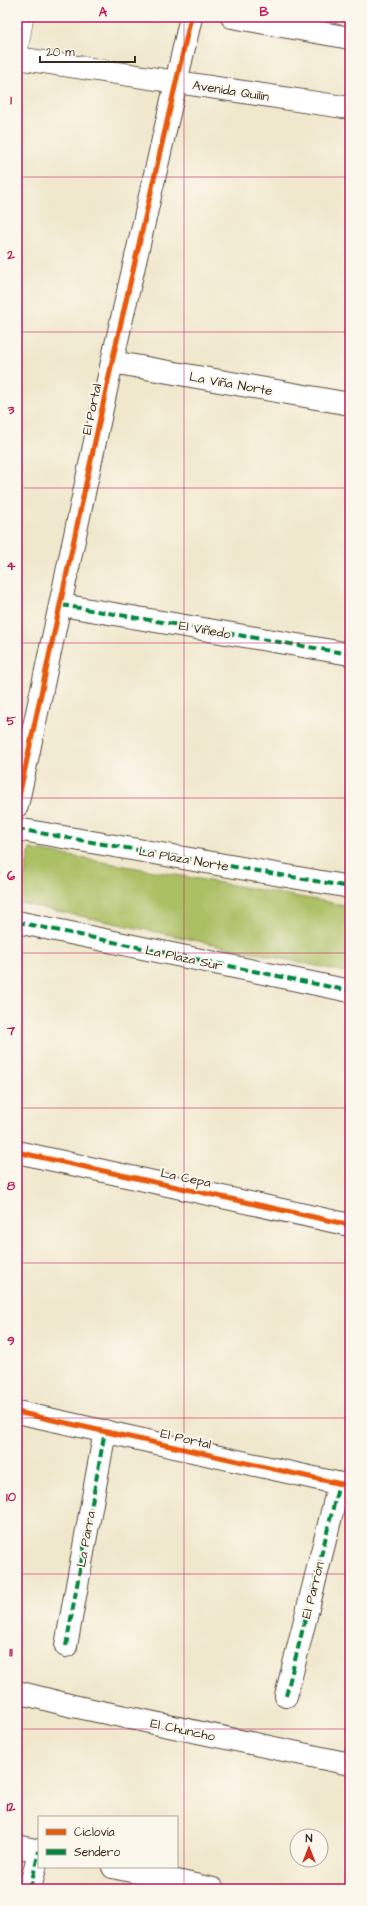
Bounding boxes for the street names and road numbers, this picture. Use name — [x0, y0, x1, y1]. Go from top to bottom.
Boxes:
street label: Avenida Quilín — [191, 76, 271, 106]
street label: La Viña Norte — [188, 368, 274, 400]
street label: El Portal — [78, 382, 106, 436]
street label: El Viñedo — [177, 617, 233, 644]
street label: La Plaza Norte — [137, 842, 230, 876]
street label: La Plaza Sur — [144, 941, 224, 975]
street label: La Cepa — [159, 1164, 213, 1192]
street label: El Portal — [159, 1424, 213, 1454]
street label: La Parra — [72, 1509, 100, 1569]
street label: El Parrón — [297, 1559, 329, 1621]
street label: El Chuncho — [149, 1714, 217, 1746]

